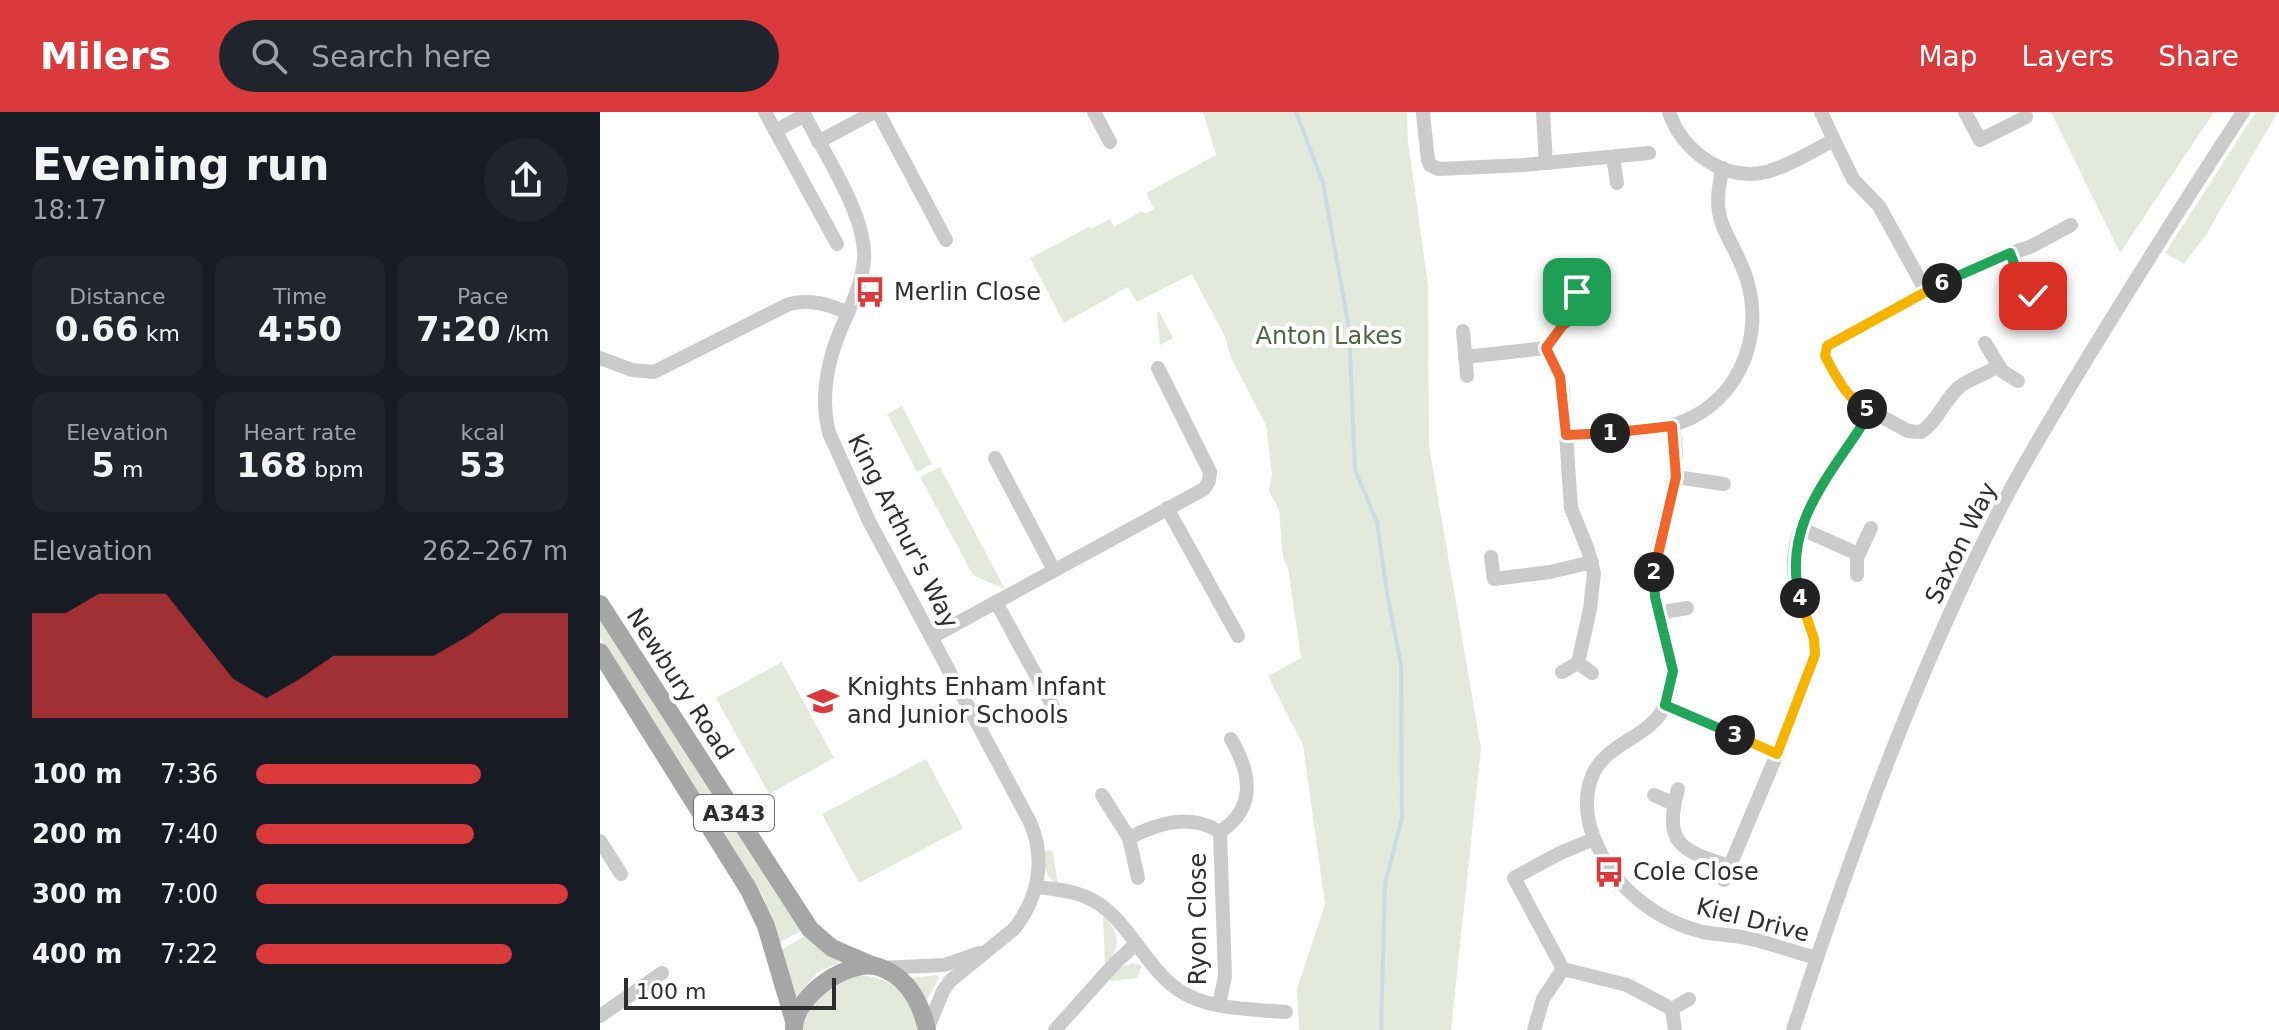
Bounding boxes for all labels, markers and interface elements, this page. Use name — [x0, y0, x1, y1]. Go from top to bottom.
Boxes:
search box — [219, 20, 779, 92]
text: Milers — [40, 34, 171, 78]
icon: search — [247, 34, 291, 78]
text: Search here — [311, 39, 491, 74]
text: Map — [1918, 40, 1978, 73]
text: Layers — [2022, 40, 2114, 73]
text: Share — [2158, 40, 2239, 73]
button: share — [484, 138, 568, 222]
text: Evening run — [32, 139, 329, 190]
text: 18:17 — [32, 195, 107, 225]
pin — [1543, 258, 1611, 326]
pin — [1999, 262, 2067, 330]
pin: 6 — [1922, 263, 1962, 303]
icon: arrive — [1555, 270, 1599, 314]
text: 6 — [1934, 270, 1950, 295]
icon: check — [2011, 274, 2055, 318]
bus stop icon: Merlin Close — [853, 275, 887, 309]
place label: Merlin Close — [894, 278, 1041, 306]
text: Distance — [69, 284, 165, 309]
text: Time — [273, 284, 327, 309]
text: Pace — [457, 284, 508, 309]
text: 0.66 — [55, 309, 139, 349]
text: 4:50 — [258, 309, 342, 349]
text: 7:20 — [416, 309, 501, 349]
text: km — [139, 321, 180, 346]
text: /km — [501, 321, 549, 346]
park label: Anton Lakes — [1256, 322, 1402, 350]
pin: 5 — [1847, 389, 1887, 429]
text: 5 — [1859, 396, 1875, 421]
pin: 1 — [1590, 413, 1630, 453]
text: Elevation — [66, 420, 168, 445]
text: Heart rate — [244, 420, 356, 445]
text: kcal — [460, 420, 505, 445]
text: 1 — [1602, 420, 1618, 445]
street label: King Arthur's Way — [842, 429, 964, 633]
text: 5 — [91, 445, 115, 485]
text: 168 — [236, 445, 307, 485]
text: 53 — [459, 445, 506, 485]
text: m — [115, 457, 143, 482]
text: bpm — [307, 457, 364, 482]
street label: Saxon Way — [1919, 478, 2003, 608]
text: Elevation — [32, 536, 153, 566]
text: 262–267 m — [422, 536, 568, 566]
pin: 2 — [1634, 552, 1674, 592]
text: 2 — [1646, 559, 1662, 584]
pin: 4 — [1780, 578, 1820, 618]
text: 4 — [1792, 585, 1808, 610]
street label: Newbury Road — [621, 603, 739, 765]
place label: Knights Enham Infant and Junior Schools — [847, 673, 1106, 729]
school or university icon: Knights Enham Infant and Junior Schools — [806, 684, 840, 718]
pin: 3 — [1715, 715, 1755, 755]
text: 3 — [1727, 722, 1743, 747]
text: 100 m — [32, 759, 122, 789]
text: 7:36 — [160, 759, 218, 789]
road number: A343 — [694, 795, 774, 831]
text: 200 m — [32, 819, 122, 849]
text: 7:40 — [160, 819, 218, 849]
street label: Ryon Close — [1184, 853, 1212, 985]
bus stop icon: Cole Close — [1592, 855, 1626, 889]
place label: Cole Close — [1633, 858, 1759, 886]
text: 300 m — [32, 879, 122, 909]
text: 7:00 — [160, 879, 218, 909]
street label: Kiel Drive — [1694, 892, 1812, 948]
text: 400 m — [32, 939, 122, 969]
text: 7:22 — [160, 939, 218, 969]
scale bar — [624, 974, 836, 1010]
text: 100 m — [636, 979, 706, 1004]

